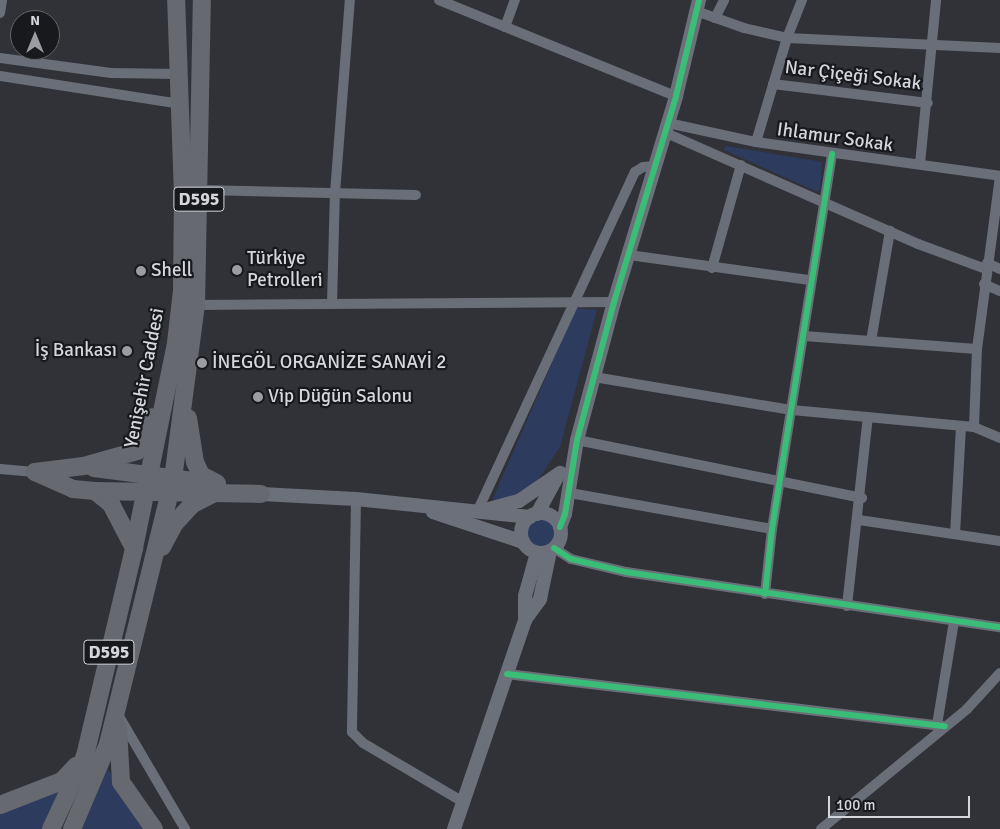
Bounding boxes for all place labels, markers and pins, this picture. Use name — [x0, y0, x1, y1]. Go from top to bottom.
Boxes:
place label: Türkiye Petrolleri — [247, 248, 323, 292]
place label: Shell — [151, 260, 192, 282]
marker: Türkiye Petrolleri — [231, 264, 243, 276]
marker: Shell — [135, 265, 147, 277]
place label: İş Bankası — [35, 340, 117, 362]
marker: İş Bankası — [121, 345, 133, 357]
place label: İNEGÖL ORGANİZE SANAYİ 2 — [212, 352, 447, 374]
marker: İNEGÖL ORGANİZE SANAYİ 2 — [196, 357, 208, 369]
place label: Vip Düğün Salonu — [268, 386, 412, 408]
marker: Vip Düğün Salonu — [252, 391, 264, 403]

